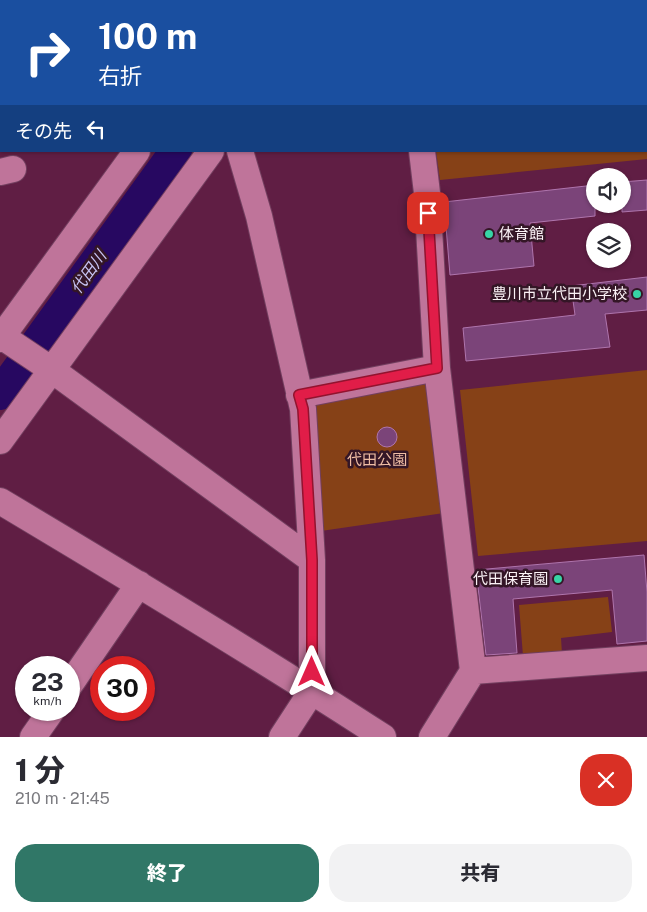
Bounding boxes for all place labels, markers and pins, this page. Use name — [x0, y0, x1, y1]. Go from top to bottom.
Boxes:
pin — [407, 192, 449, 234]
place label: 体育館 — [499, 225, 544, 242]
marker: 体育館 — [483, 228, 495, 240]
place label: 豊川市立代田小学校 — [492, 285, 627, 302]
marker: 豊川市立代田小学校 — [631, 288, 643, 300]
place label: 代田保育園 — [473, 570, 548, 587]
marker: 代田保育園 — [552, 573, 564, 585]

